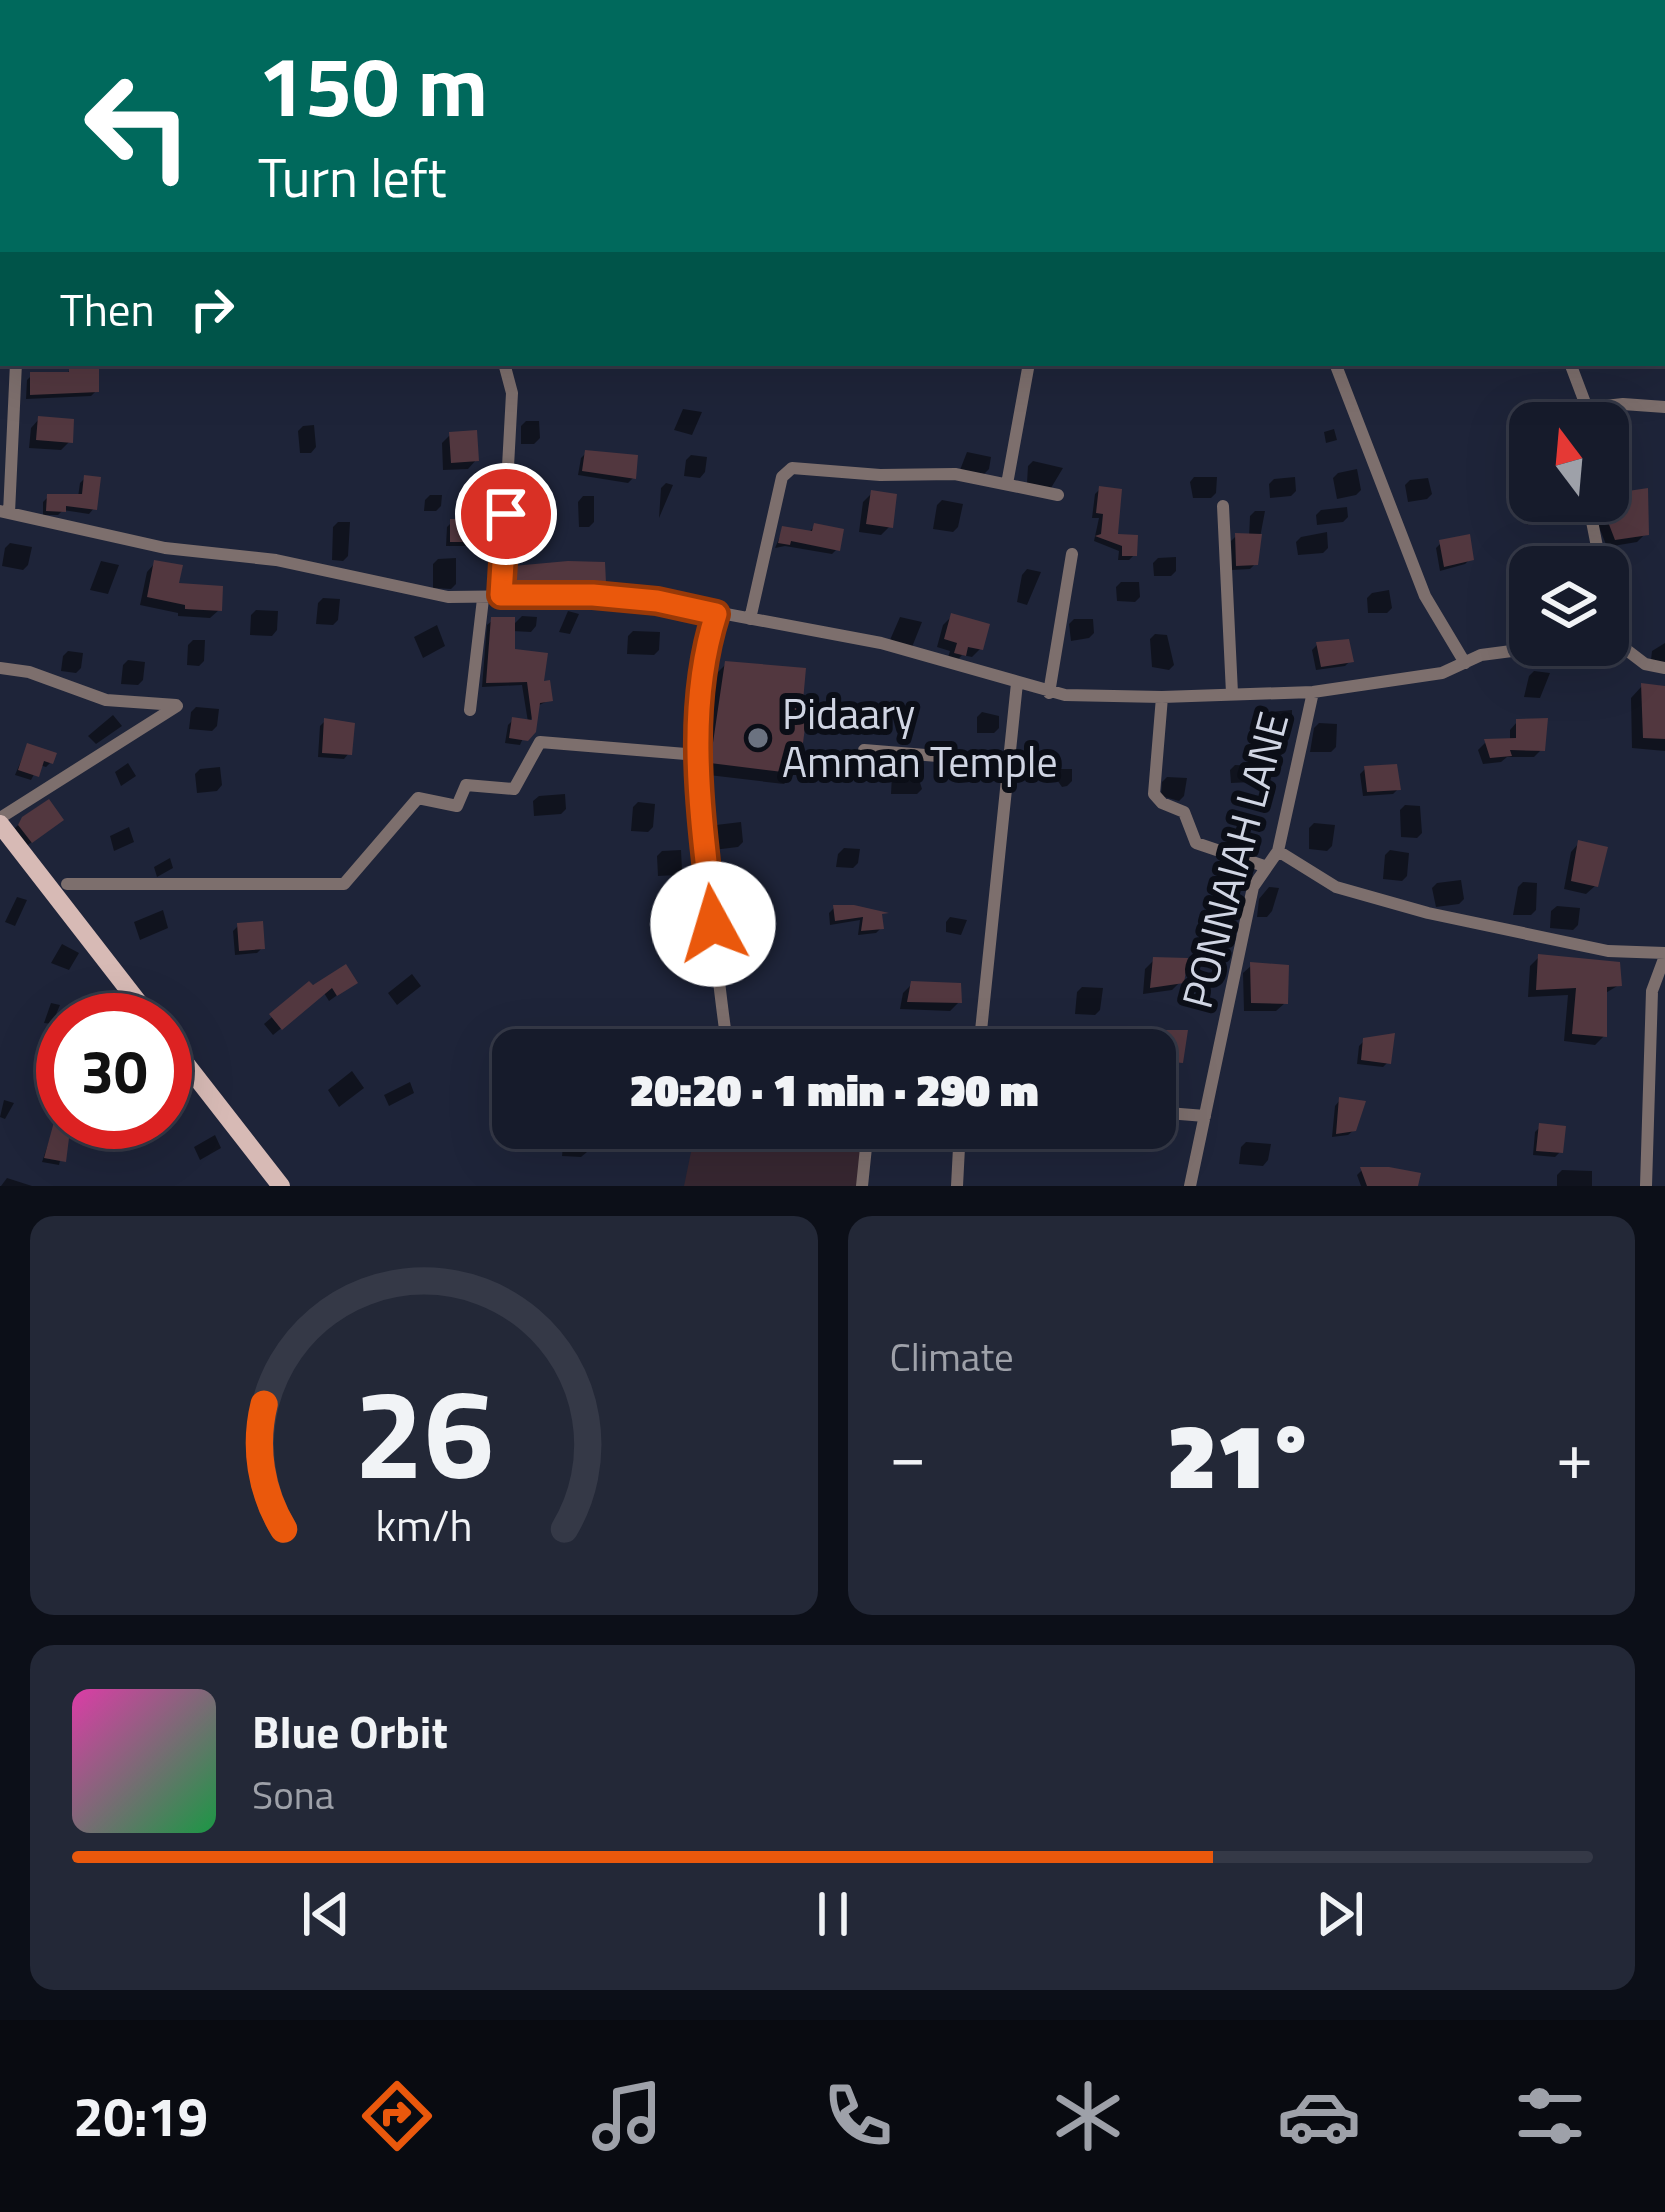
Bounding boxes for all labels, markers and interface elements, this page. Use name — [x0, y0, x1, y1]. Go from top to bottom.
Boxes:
text: 150 m — [258, 21, 488, 149]
icon: left — [60, 48, 216, 204]
text: Turn left — [258, 136, 447, 218]
text: Then — [60, 275, 155, 343]
icon: right — [179, 276, 245, 342]
north arrow — [1509, 402, 1629, 522]
map controls — [1509, 402, 1629, 666]
pin — [455, 463, 557, 565]
icon: arrive — [473, 481, 539, 547]
button: layers — [1509, 546, 1629, 666]
place label: Pidaary Amman Temple — [782, 681, 1058, 793]
street label: PONNAIAH LANE — [1164, 705, 1304, 1015]
marker: Pidaary Amman Temple — [745, 725, 771, 751]
position arrow — [650, 861, 776, 987]
speed limit sign: 30 — [36, 993, 192, 1149]
text: 20:20 · 1 min · 290 m — [630, 1055, 1038, 1123]
text: Climate — [890, 1327, 1014, 1386]
text: 26 — [354, 1337, 494, 1526]
text: 21° — [1167, 1386, 1316, 1523]
text: − — [890, 1404, 926, 1505]
text: + — [1556, 1404, 1593, 1505]
text: km/h — [375, 1491, 472, 1557]
text: Blue Orbit — [252, 1697, 448, 1765]
text: Sona — [252, 1765, 334, 1824]
icon: previous — [293, 1881, 359, 1947]
icon: pause — [800, 1881, 866, 1947]
icon: next — [1307, 1881, 1373, 1947]
icon: directions — [355, 2074, 439, 2158]
icon: music — [585, 2074, 669, 2158]
icon: phone — [816, 2074, 900, 2158]
icon: climate — [1046, 2074, 1130, 2158]
icon: car — [1277, 2074, 1361, 2158]
icon: filters — [1508, 2074, 1592, 2158]
text: 20:19 — [73, 2075, 208, 2157]

